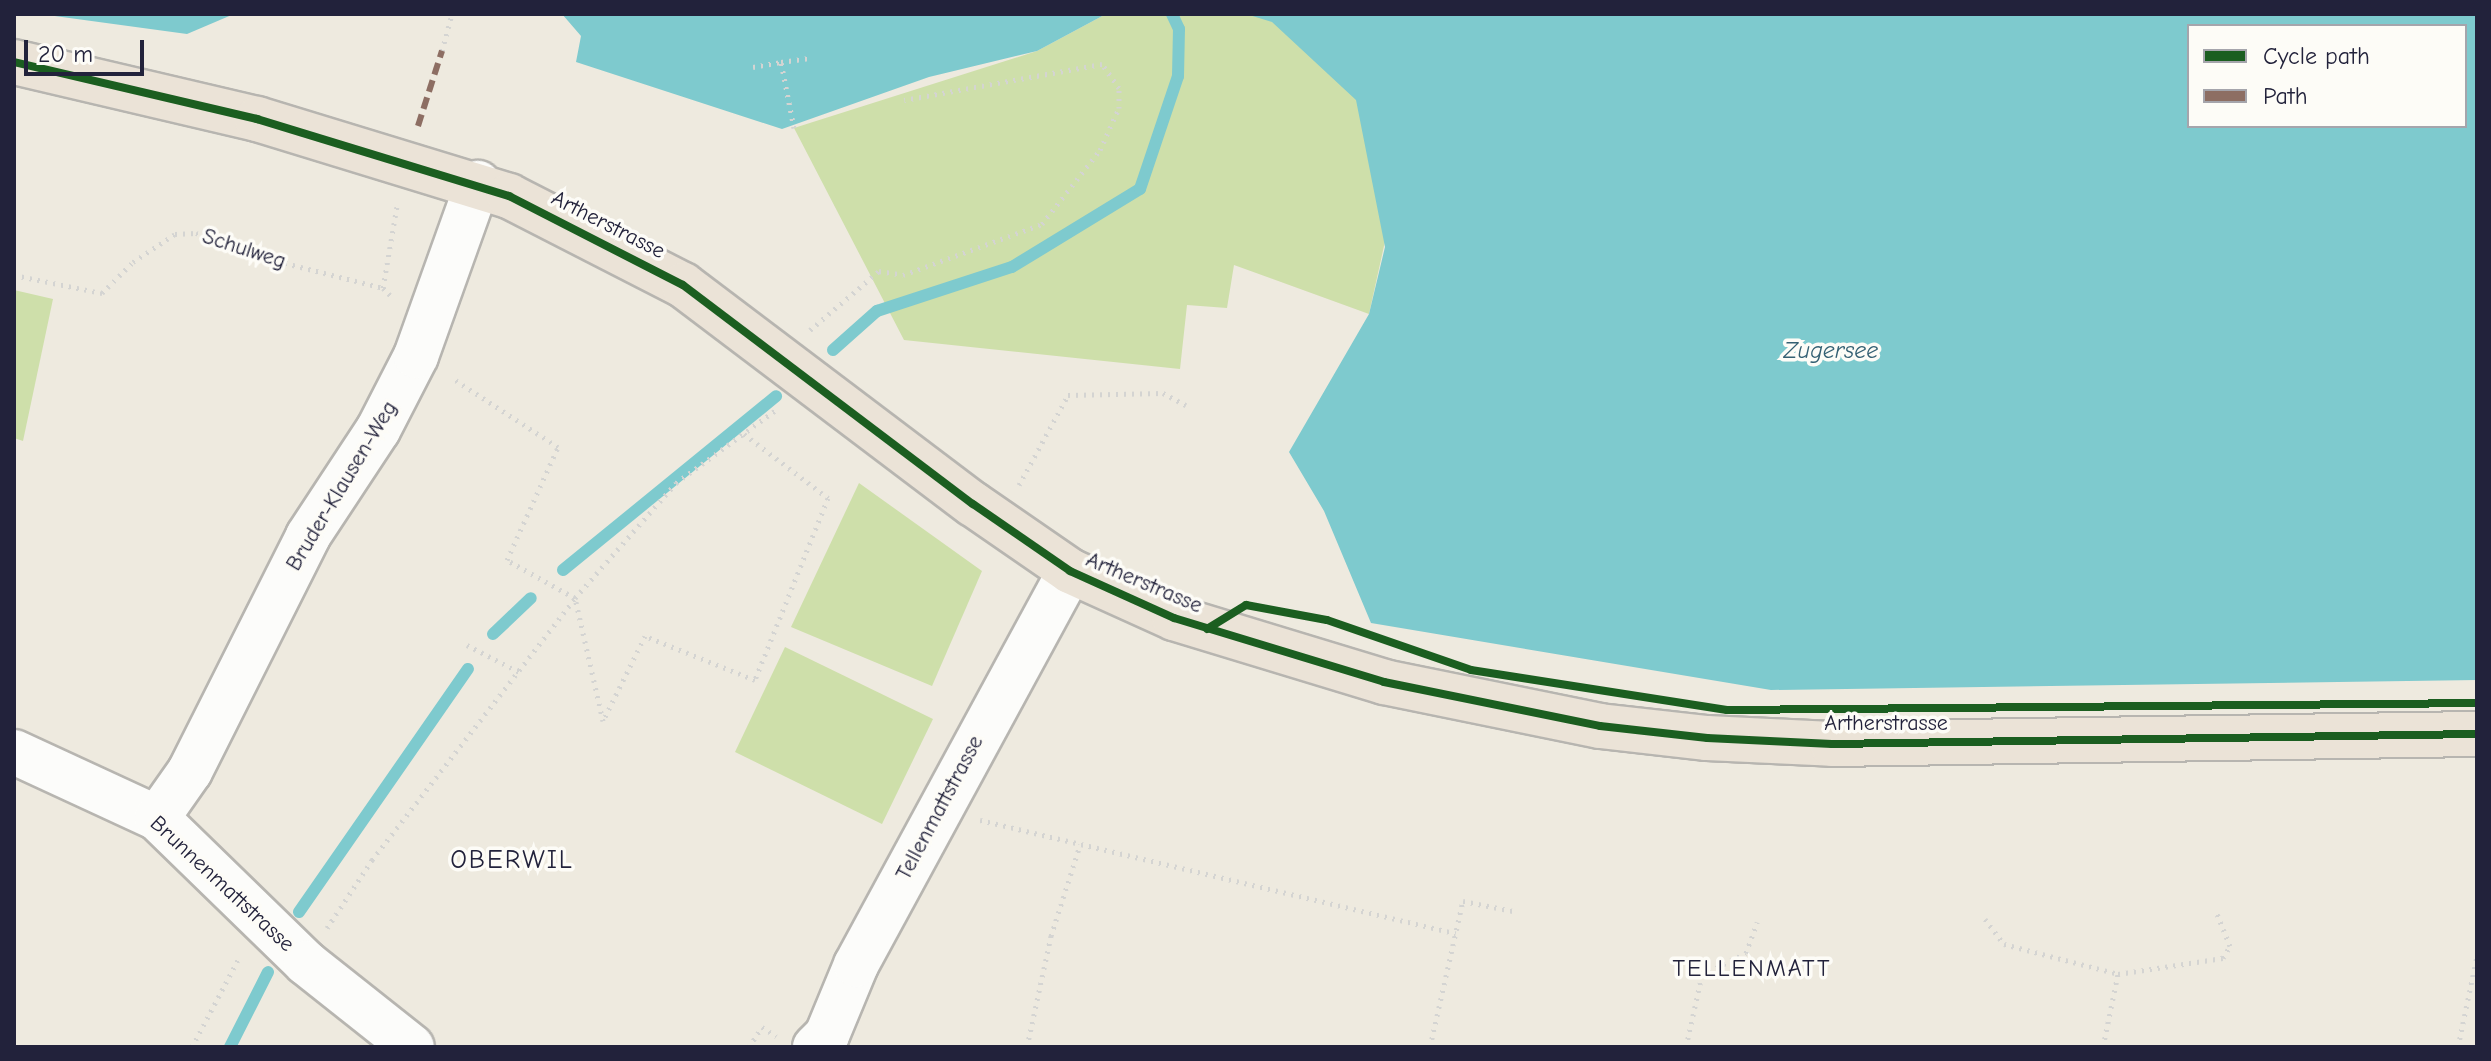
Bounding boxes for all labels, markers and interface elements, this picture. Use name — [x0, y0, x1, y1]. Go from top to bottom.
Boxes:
scale bar — [28, 24, 148, 74]
legend — [2187, 24, 2467, 128]
text: 20 m — [38, 40, 93, 68]
text: Cycle path — [2263, 42, 2370, 70]
text: Path — [2263, 82, 2308, 110]
street label: Artherstrasse — [547, 185, 669, 265]
street label: Schulweg — [199, 223, 289, 275]
water label: Zugersee — [1784, 337, 1878, 365]
street label: Bruder-Klausen-Weg — [281, 396, 403, 576]
street label: Artherstrasse — [1082, 547, 1206, 619]
street label: Artherstrasse — [1824, 711, 1948, 737]
street label: Tellenmattstrasse — [891, 731, 989, 885]
street label: Brunnenmattstrasse — [144, 810, 300, 958]
district label: OBERWIL — [450, 845, 574, 877]
district label: TELLENMATT — [1672, 955, 1832, 983]

